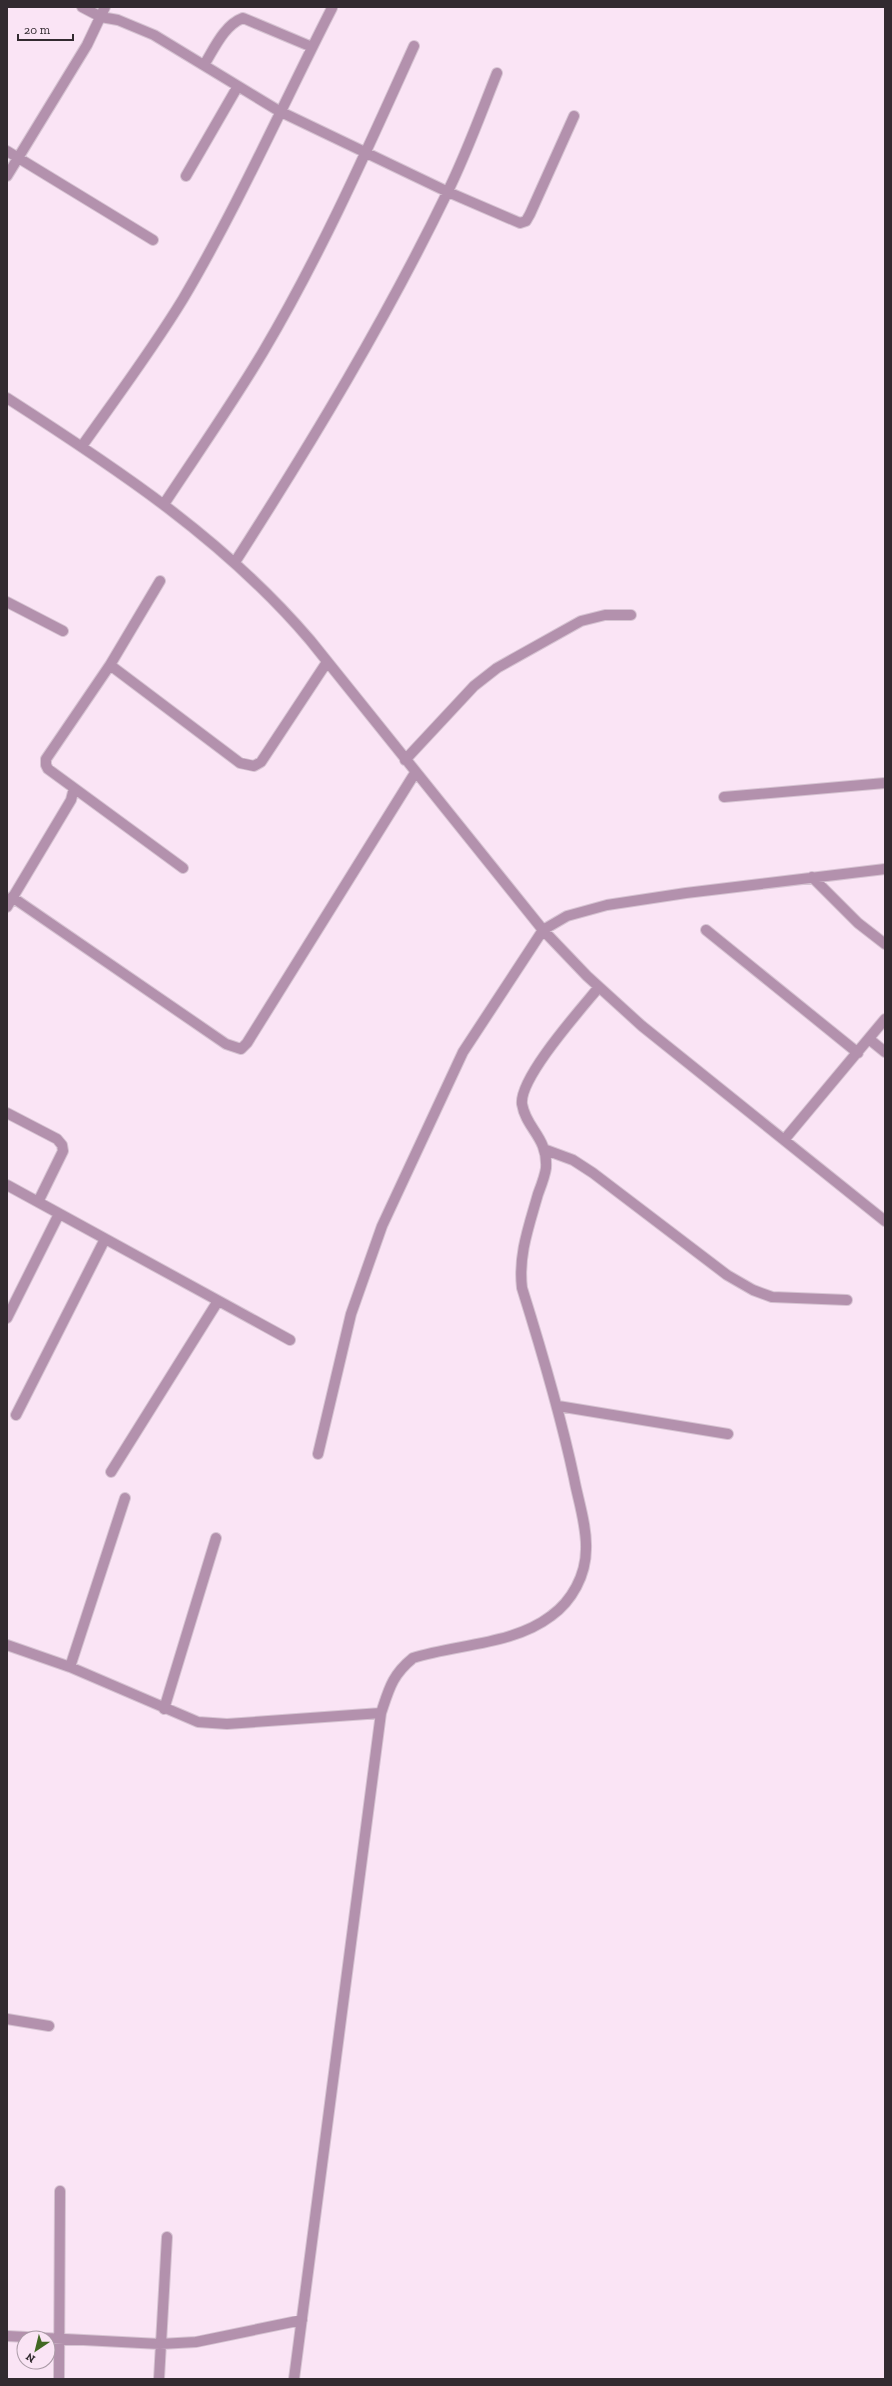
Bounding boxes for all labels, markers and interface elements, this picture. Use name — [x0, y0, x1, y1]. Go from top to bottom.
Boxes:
scale bar — [18, 16, 73, 42]
text: 20 m — [24, 23, 51, 37]
north arrow — [16, 2330, 56, 2370]
text: N — [23, 2350, 38, 2366]

